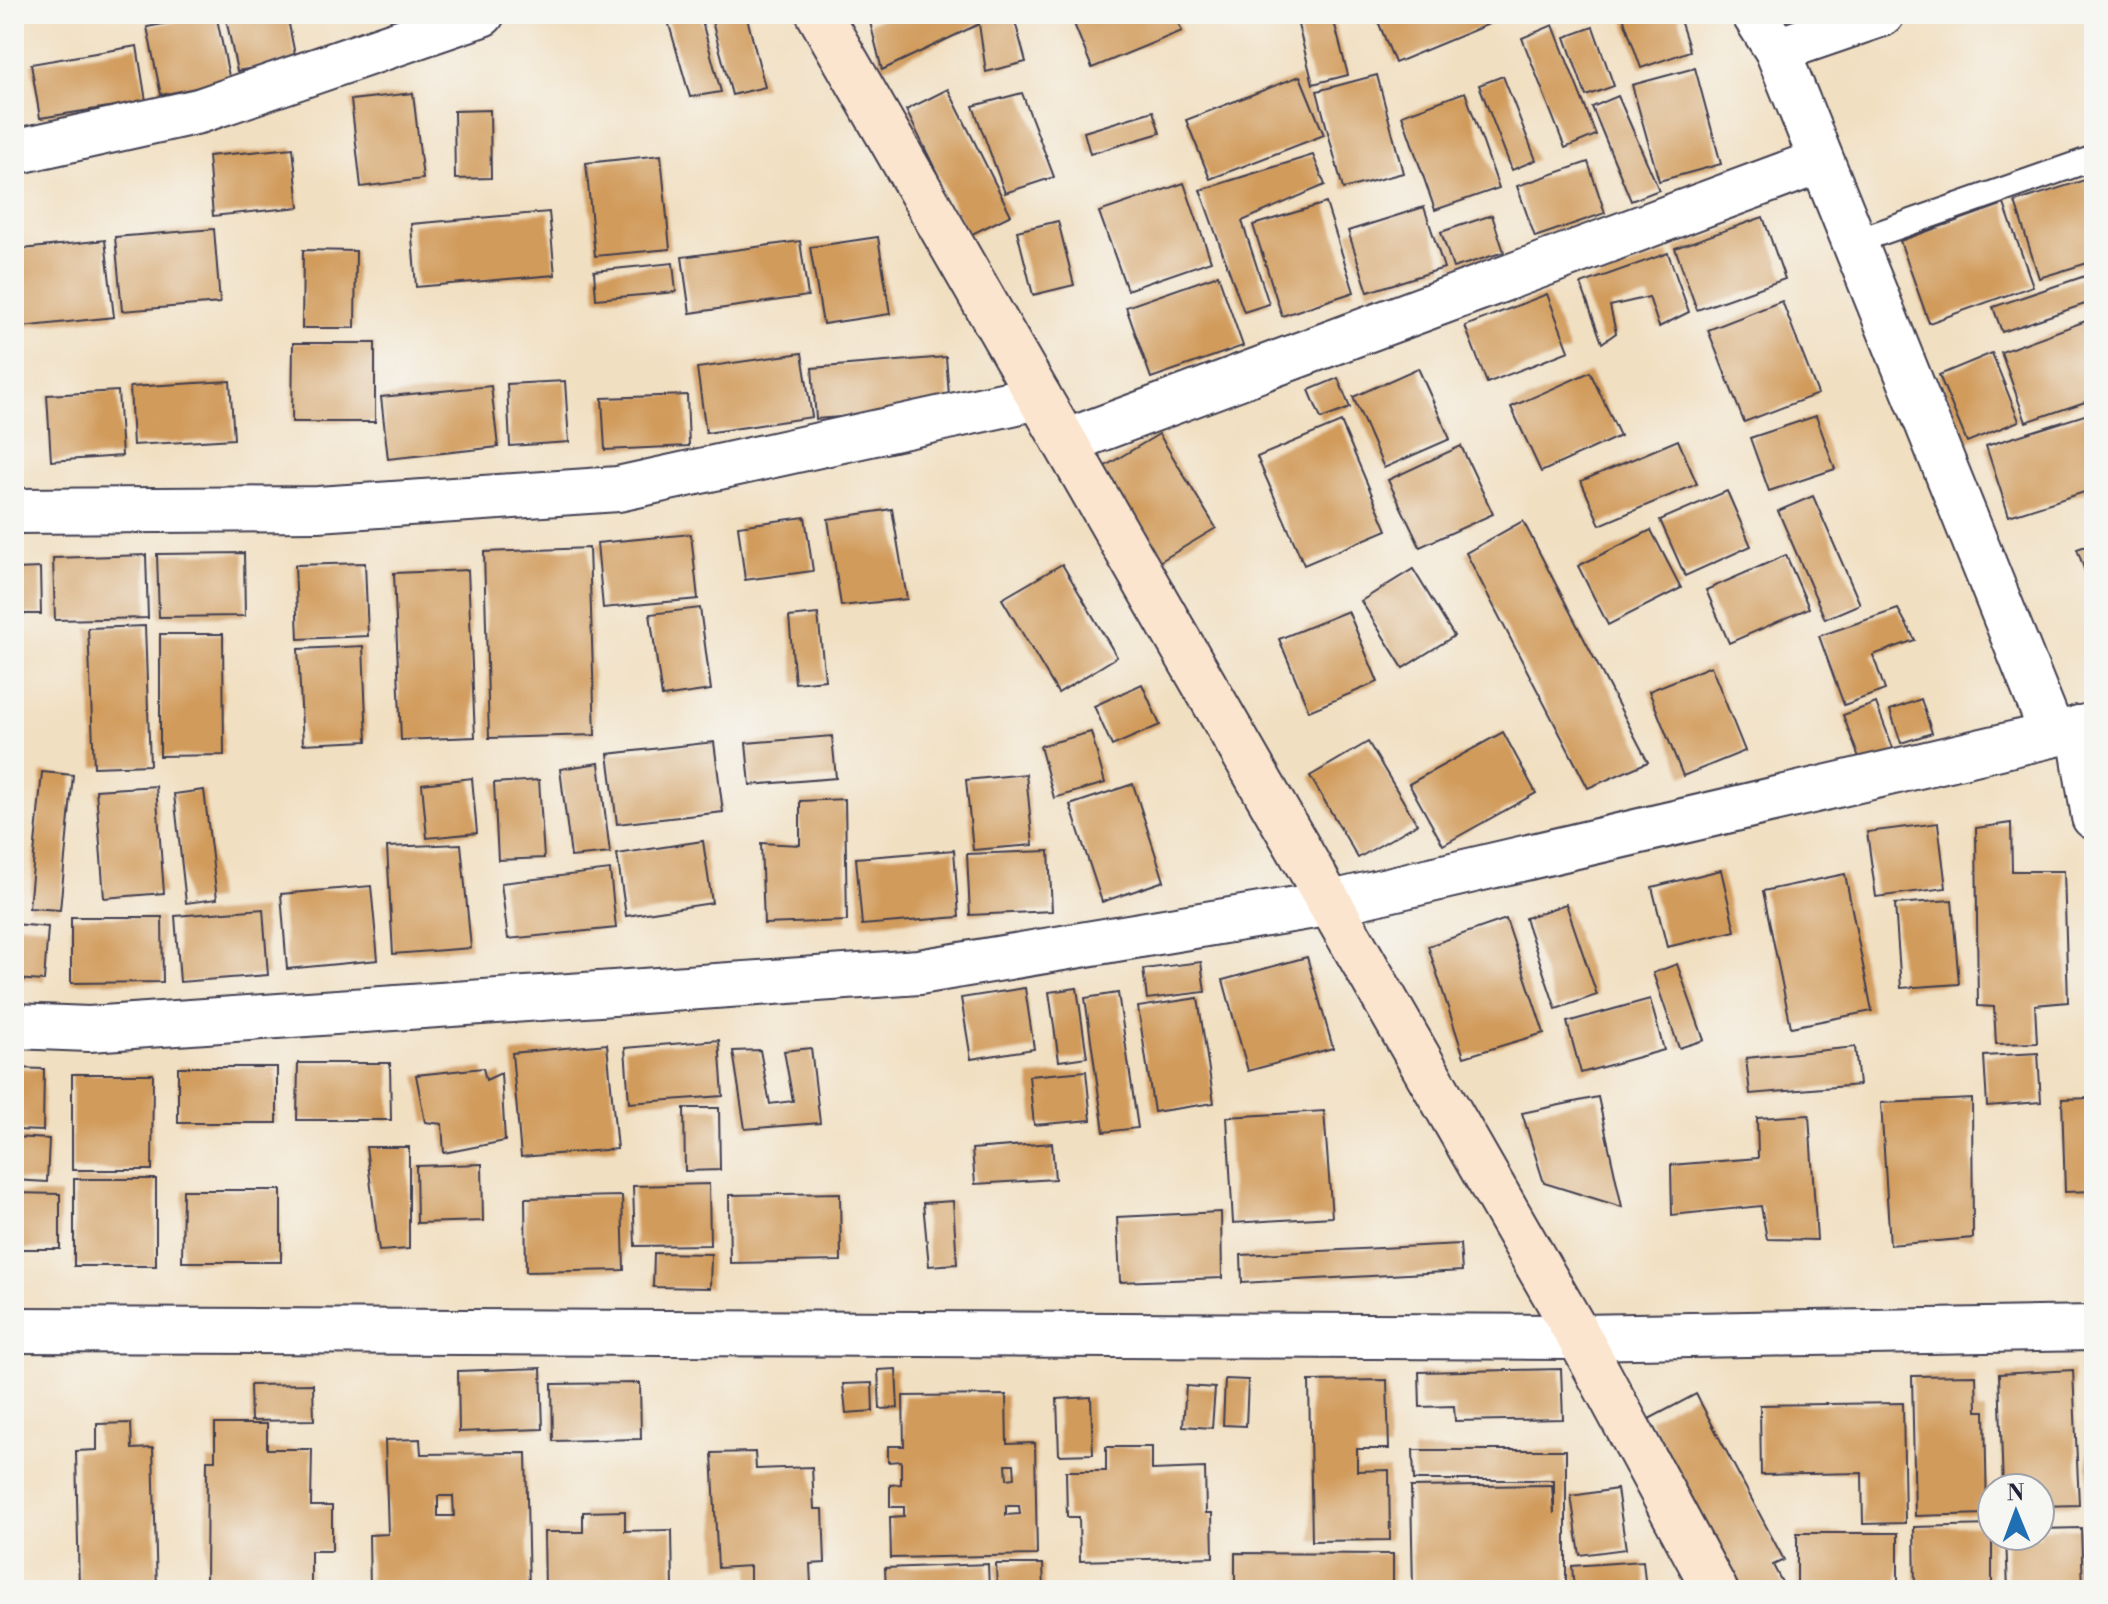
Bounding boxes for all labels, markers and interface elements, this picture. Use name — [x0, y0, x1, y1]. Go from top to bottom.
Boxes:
north arrow — [1976, 1472, 2056, 1552]
text: N — [2007, 1480, 2025, 1507]

